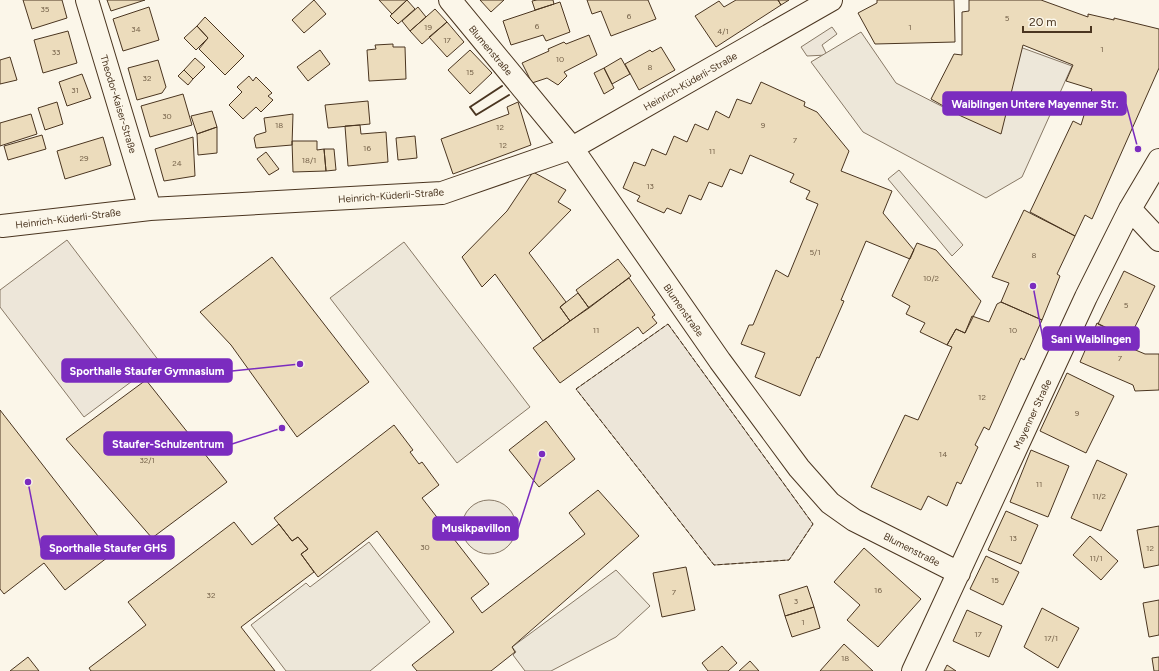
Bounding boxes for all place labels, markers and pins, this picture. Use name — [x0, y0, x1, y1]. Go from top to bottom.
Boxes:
callout: Waiblingen Untere Mayenner Str. — [943, 92, 1126, 115]
callout: Sani Waiblingen — [1043, 327, 1139, 350]
callout: Sporthalle Staufer Gymnasium — [62, 359, 232, 382]
callout: Staufer-Schulzentrum — [104, 432, 232, 455]
callout: Musikpavillon — [433, 517, 518, 540]
callout: Sporthalle Staufer GHS — [41, 536, 174, 559]

